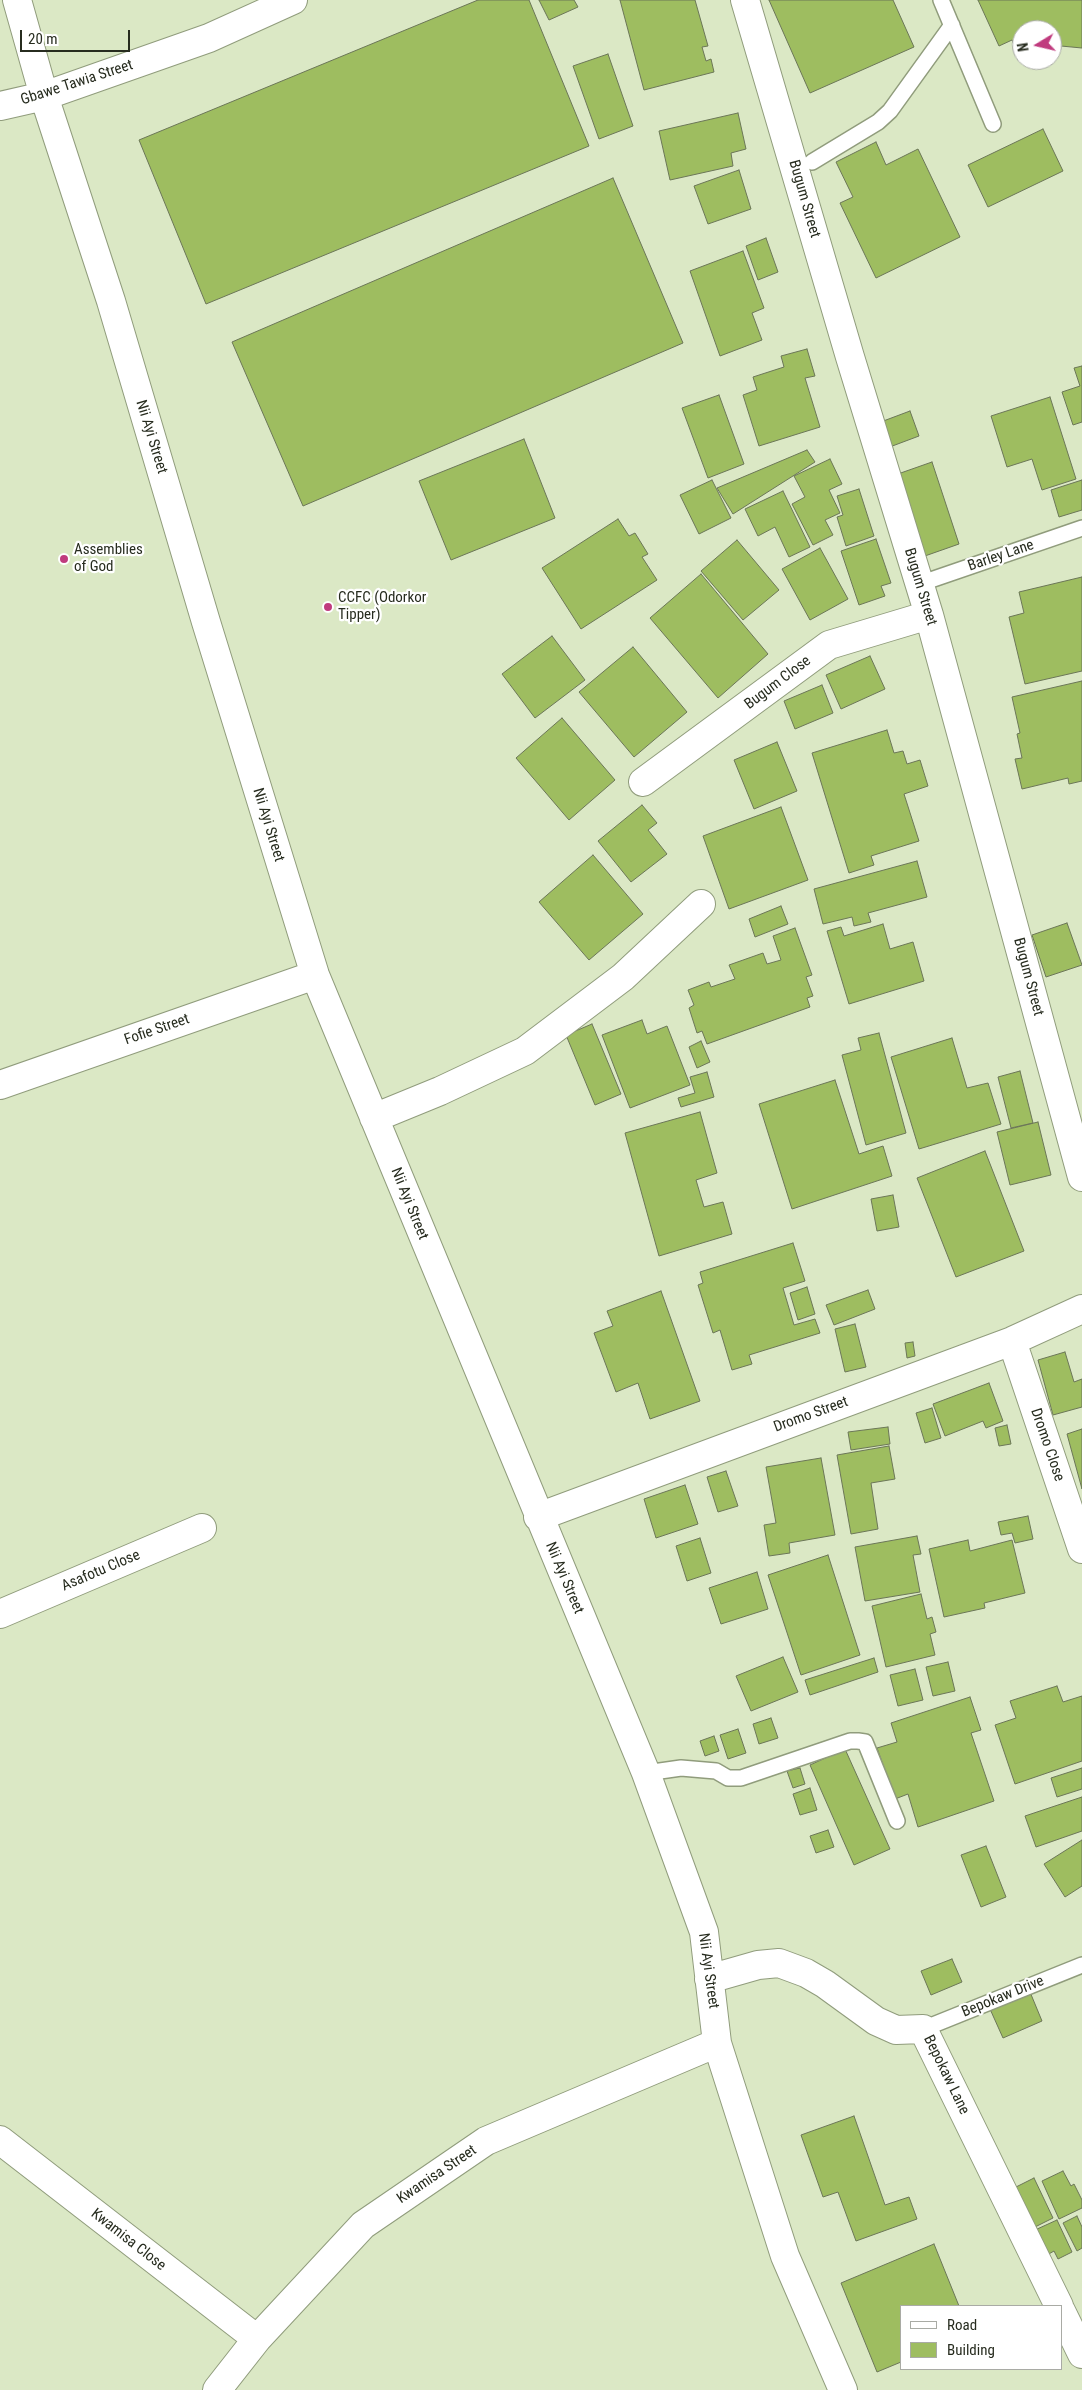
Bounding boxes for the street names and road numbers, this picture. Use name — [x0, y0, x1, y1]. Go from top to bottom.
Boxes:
street label: Gbawe Tawia Street — [19, 56, 135, 110]
street label: Bugum Street — [784, 158, 824, 240]
street label: Nii Ayi Street — [131, 398, 171, 476]
street label: Barley Lane — [966, 536, 1036, 576]
street label: Bugum Street — [900, 546, 940, 628]
street label: Bugum Close — [741, 652, 815, 714]
street label: Nii Ayi Street — [248, 786, 288, 864]
street label: Bugum Street — [1009, 936, 1047, 1018]
street label: Fofie Street — [122, 1010, 192, 1050]
street label: Nii Ayi Street — [386, 1165, 432, 1243]
street label: Dromo Street — [771, 1393, 851, 1437]
street label: Dromo Close — [1026, 1406, 1068, 1484]
street label: Nii Ayi Street — [541, 1539, 587, 1617]
street label: Asafotu Close — [59, 1546, 143, 1596]
street label: Nii Ayi Street — [694, 1932, 722, 2010]
street label: Bepokaw Drive — [959, 1972, 1047, 2022]
street label: Bepokaw Lane — [919, 2032, 973, 2118]
street label: Kwamisa Street — [394, 2142, 480, 2208]
street label: Kwamisa Close — [87, 2205, 169, 2275]

